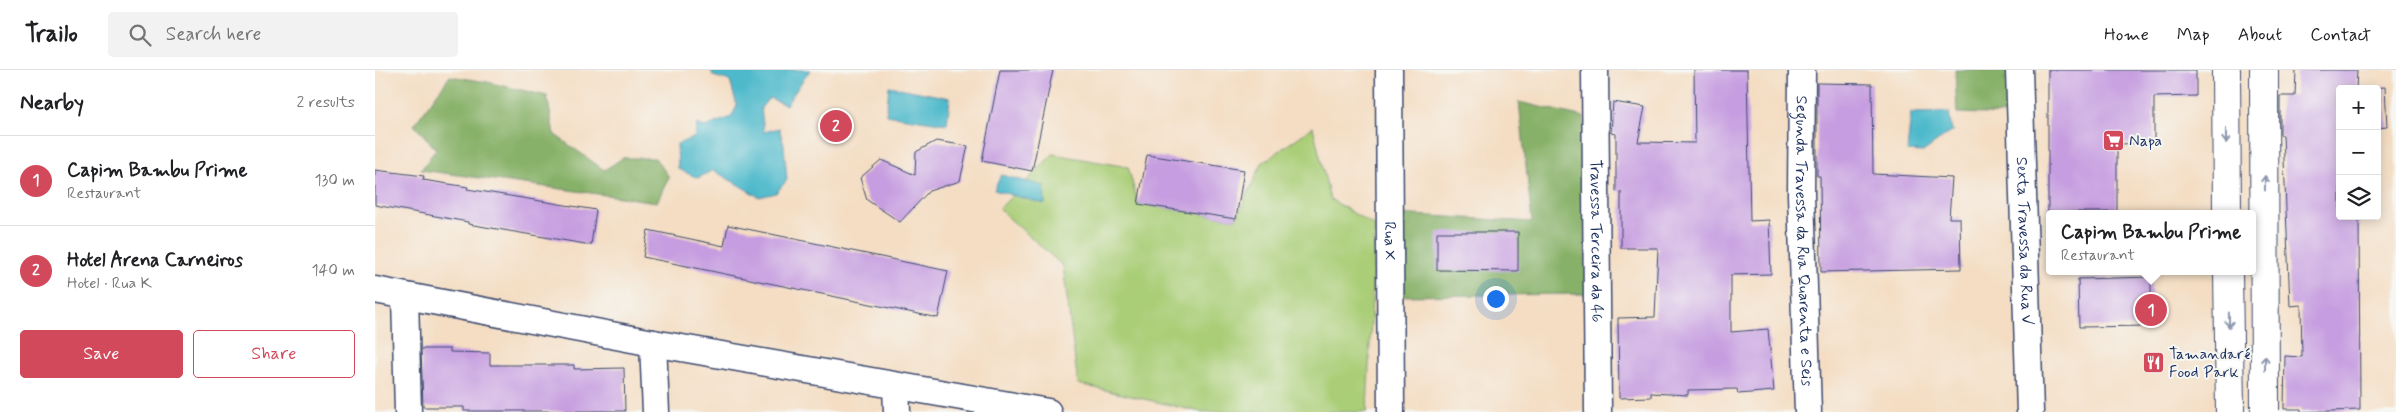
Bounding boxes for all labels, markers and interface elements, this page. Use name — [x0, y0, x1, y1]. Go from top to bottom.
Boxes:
search box — [108, 12, 458, 57]
text: Trailo — [25, 19, 78, 50]
icon: search — [126, 21, 154, 49]
text: Search here — [166, 22, 261, 47]
text: Home — [2104, 23, 2149, 47]
text: Map — [2177, 23, 2210, 47]
text: About — [2238, 23, 2282, 47]
text: Contact — [2310, 23, 2371, 47]
map controls — [2336, 85, 2381, 220]
button: + — [2336, 85, 2381, 130]
text: Nearby — [20, 89, 84, 117]
text: 2 results — [297, 92, 355, 113]
street label: Segunda Travessa da Rua Quarenta e Seis — [1790, 96, 1818, 387]
pin: 2 — [820, 107, 852, 145]
one-way arrow — [2221, 128, 2231, 144]
supermarket icon: Napa — [2101, 129, 2125, 153]
button: − — [2336, 130, 2381, 175]
place label: Napa — [2129, 131, 2162, 152]
street label: Sexta Travessa da Rua V — [2011, 156, 2038, 325]
text: Capim Bambu Prime — [67, 158, 247, 183]
street label: Travessa Terceira da 46 — [1585, 159, 1608, 323]
text: 1 — [32, 170, 40, 191]
text: 130 m — [314, 170, 355, 191]
button: layers — [2336, 175, 2381, 220]
one-way arrow — [2260, 176, 2270, 192]
text: Restaurant — [67, 183, 141, 204]
popup — [2046, 210, 2256, 275]
text: Capim Bambu Prime — [2061, 220, 2241, 245]
street label: Rua X — [1379, 222, 1401, 260]
text: Restaurant — [2061, 245, 2135, 266]
text: Hotel Arena Carneiros — [67, 248, 243, 273]
text: 2 — [32, 260, 40, 281]
text: 140 m — [311, 260, 355, 281]
text: Hotel · Rua K — [67, 273, 152, 294]
your location — [1483, 286, 1509, 312]
pin: 1 — [2135, 291, 2167, 329]
one-way arrow — [2224, 312, 2233, 328]
button: Save — [20, 330, 183, 378]
button: Share — [193, 330, 355, 378]
place label: Tamandaré Food Park — [2169, 344, 2250, 383]
restaurant icon: Tamandaré Food Park — [2141, 351, 2165, 375]
one-way arrow — [2260, 356, 2270, 372]

